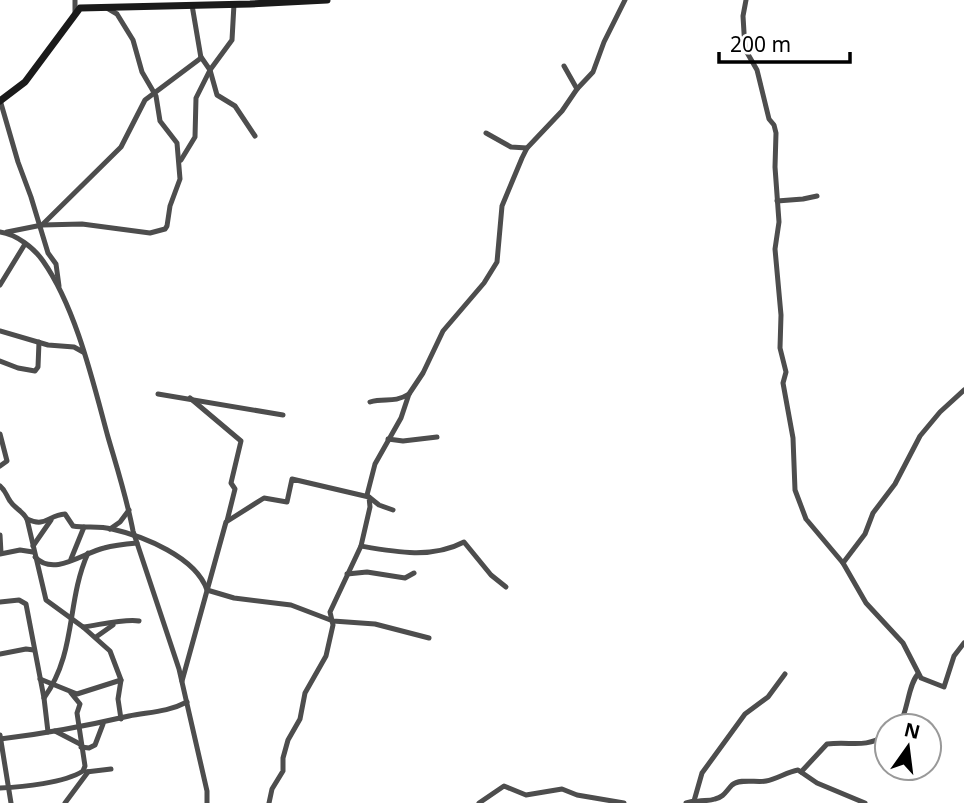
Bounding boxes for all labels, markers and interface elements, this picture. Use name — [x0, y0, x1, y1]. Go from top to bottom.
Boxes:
scale bar — [719, 21, 850, 65]
text: 200 m — [730, 30, 791, 58]
north arrow — [873, 712, 943, 782]
text: N — [901, 716, 923, 745]

